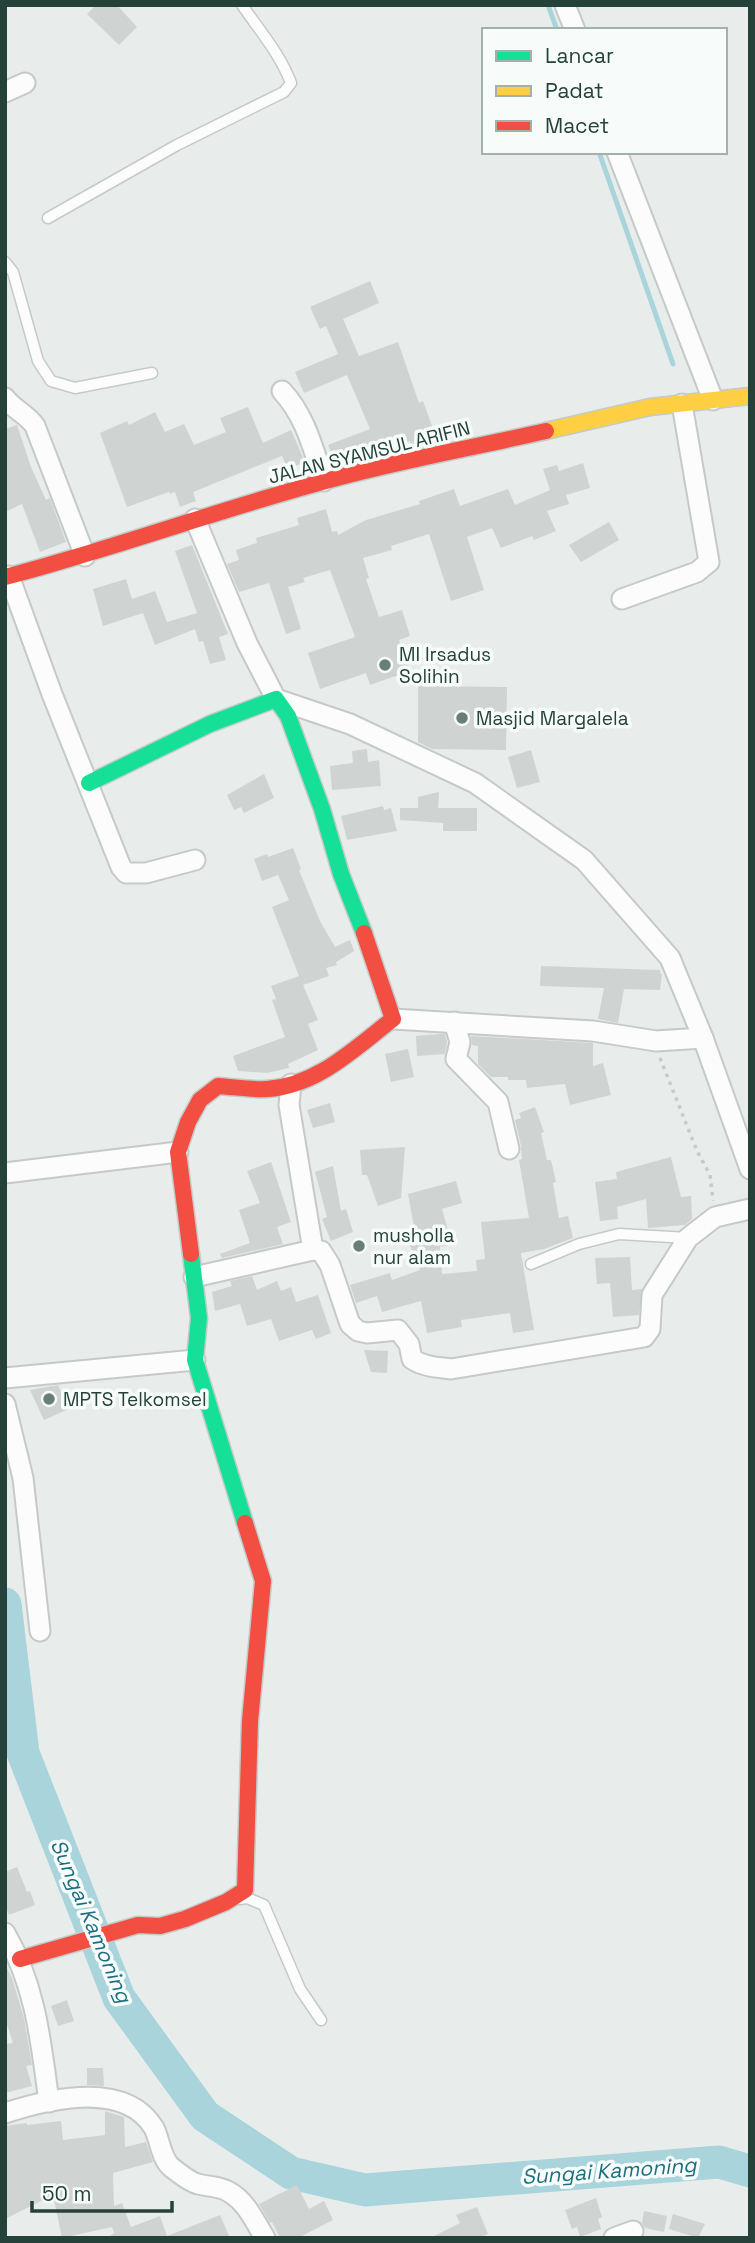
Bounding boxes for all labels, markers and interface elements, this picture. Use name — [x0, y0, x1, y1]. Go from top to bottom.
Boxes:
legend — [482, 28, 727, 154]
text: Lancar — [545, 42, 614, 69]
text: Padat — [545, 77, 604, 104]
text: Macet — [545, 112, 609, 139]
street label: JALAN SYAMSUL ARIFIN — [266, 415, 473, 490]
place label: MI Irsadus Solihin — [399, 642, 491, 689]
marker: MI Irsadus Solihin — [377, 657, 393, 673]
place label: Masjid Margalela — [476, 706, 629, 731]
marker: Masjid Margalela — [454, 710, 470, 726]
place label: musholla nur alam — [373, 1223, 455, 1270]
marker: musholla nur alam — [351, 1238, 367, 1254]
place label: MPTS Telkomsel — [63, 1387, 207, 1412]
marker: MPTS Telkomsel — [41, 1391, 57, 1407]
water label: Sungai Kamoning — [45, 1835, 139, 2008]
water label: Sungai Kamoning — [521, 2151, 699, 2190]
scale bar — [32, 2170, 172, 2214]
text: 50 m — [42, 2180, 92, 2207]

